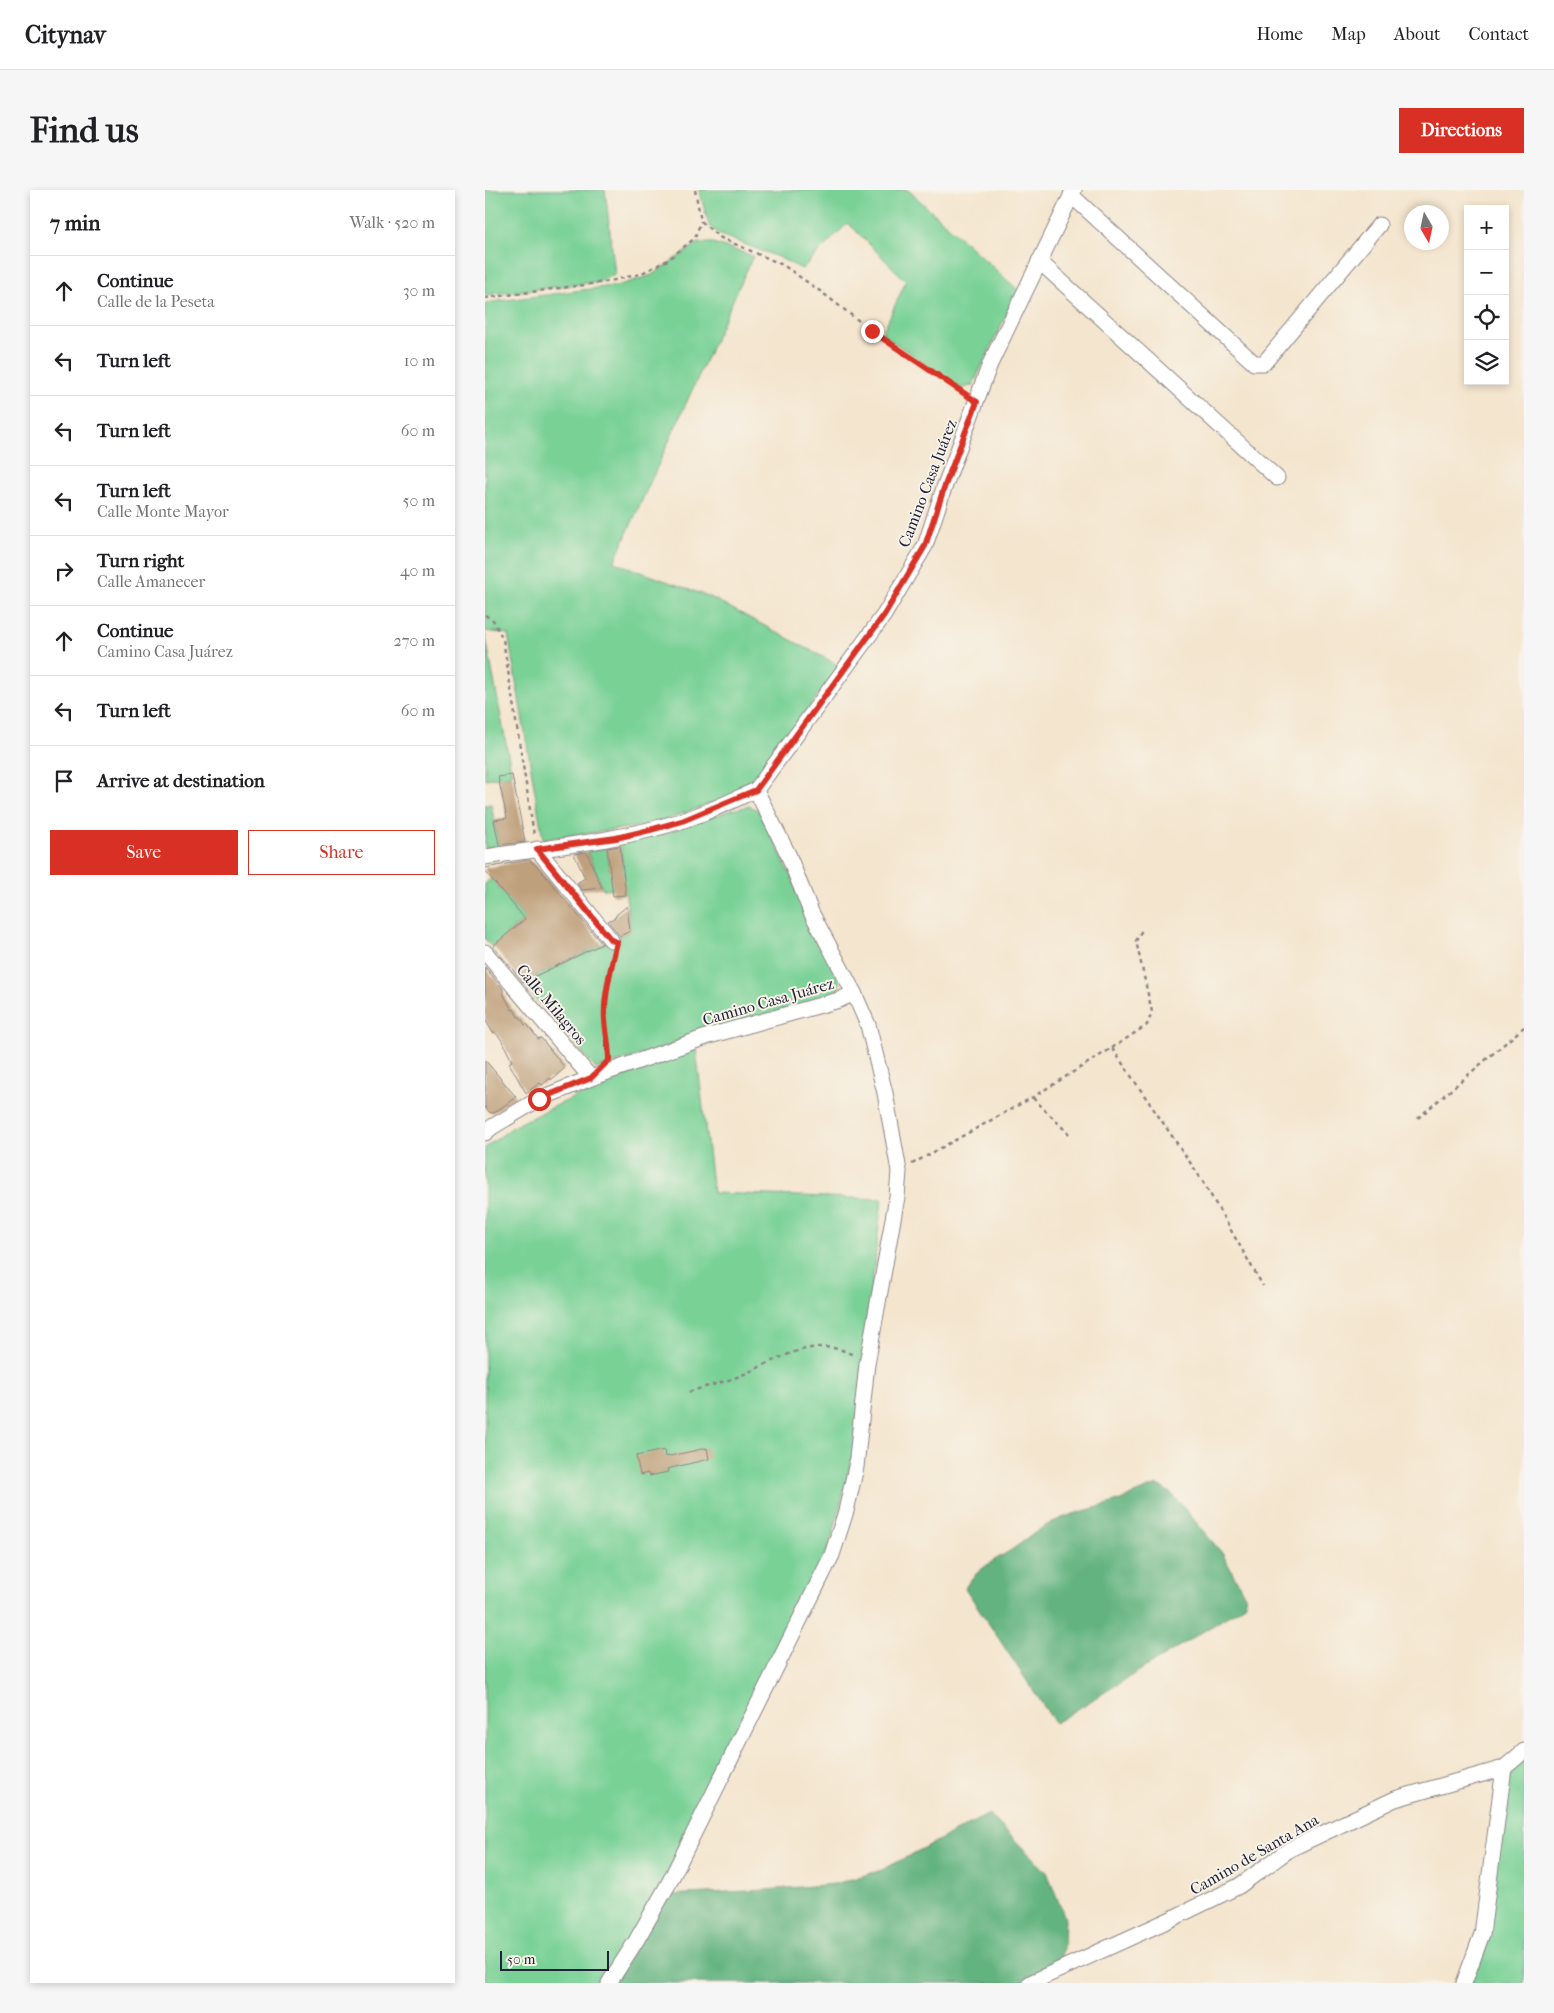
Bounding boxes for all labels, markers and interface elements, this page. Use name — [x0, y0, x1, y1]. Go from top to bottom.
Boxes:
text: Citynav — [25, 21, 106, 49]
text: Home — [1256, 24, 1303, 45]
text: Map — [1331, 24, 1366, 45]
text: About — [1394, 24, 1440, 45]
text: Contact — [1468, 24, 1529, 45]
button: Directions — [1399, 108, 1524, 153]
text: Find us — [30, 110, 139, 151]
north arrow — [1404, 205, 1449, 250]
map controls — [1464, 205, 1509, 385]
button: + — [1464, 205, 1509, 250]
text: 7 min — [50, 211, 101, 235]
text: Walk · 520 m — [350, 213, 435, 232]
button: − — [1464, 250, 1509, 295]
text: Continue — [97, 270, 173, 292]
icon: ahead — [50, 277, 78, 305]
text: 30 m — [403, 281, 435, 300]
text: Calle de la Peseta — [97, 292, 215, 311]
button: locate — [1464, 295, 1509, 340]
route end — [861, 320, 884, 343]
button: layers — [1464, 340, 1509, 385]
icon: left — [50, 347, 78, 375]
text: Turn left — [97, 350, 171, 372]
text: 10 m — [404, 351, 435, 370]
street label: Camino Casa Juárez — [894, 416, 961, 550]
icon: left — [50, 417, 78, 445]
text: Turn left — [97, 420, 171, 442]
text: 60 m — [401, 421, 435, 440]
text: Turn left — [97, 480, 171, 502]
icon: left — [50, 487, 78, 515]
text: 50 m — [403, 491, 435, 510]
text: Calle Monte Mayor — [97, 502, 229, 521]
text: Turn right — [97, 550, 184, 572]
icon: right — [50, 557, 78, 585]
text: 40 m — [400, 561, 435, 580]
text: Calle Amanecer — [97, 572, 205, 591]
text: Continue — [97, 620, 173, 642]
icon: ahead — [50, 627, 78, 655]
text: 270 m — [394, 631, 435, 650]
text: Camino Casa Juárez — [97, 642, 233, 661]
icon: left — [50, 697, 78, 725]
text: Turn left — [97, 700, 171, 722]
text: 60 m — [401, 701, 435, 720]
icon: arrive — [50, 767, 78, 795]
text: Arrive at destination — [97, 770, 265, 792]
button: Save — [50, 830, 238, 875]
button: Share — [248, 830, 435, 875]
street label: Calle Milagros — [513, 960, 591, 1048]
street label: Camino Casa Juárez — [700, 974, 836, 1029]
route start — [528, 1088, 551, 1111]
street label: Camino de Santa Ana — [1187, 1810, 1322, 1899]
scale bar — [500, 1948, 609, 1971]
text: 50 m — [507, 1951, 535, 1968]

